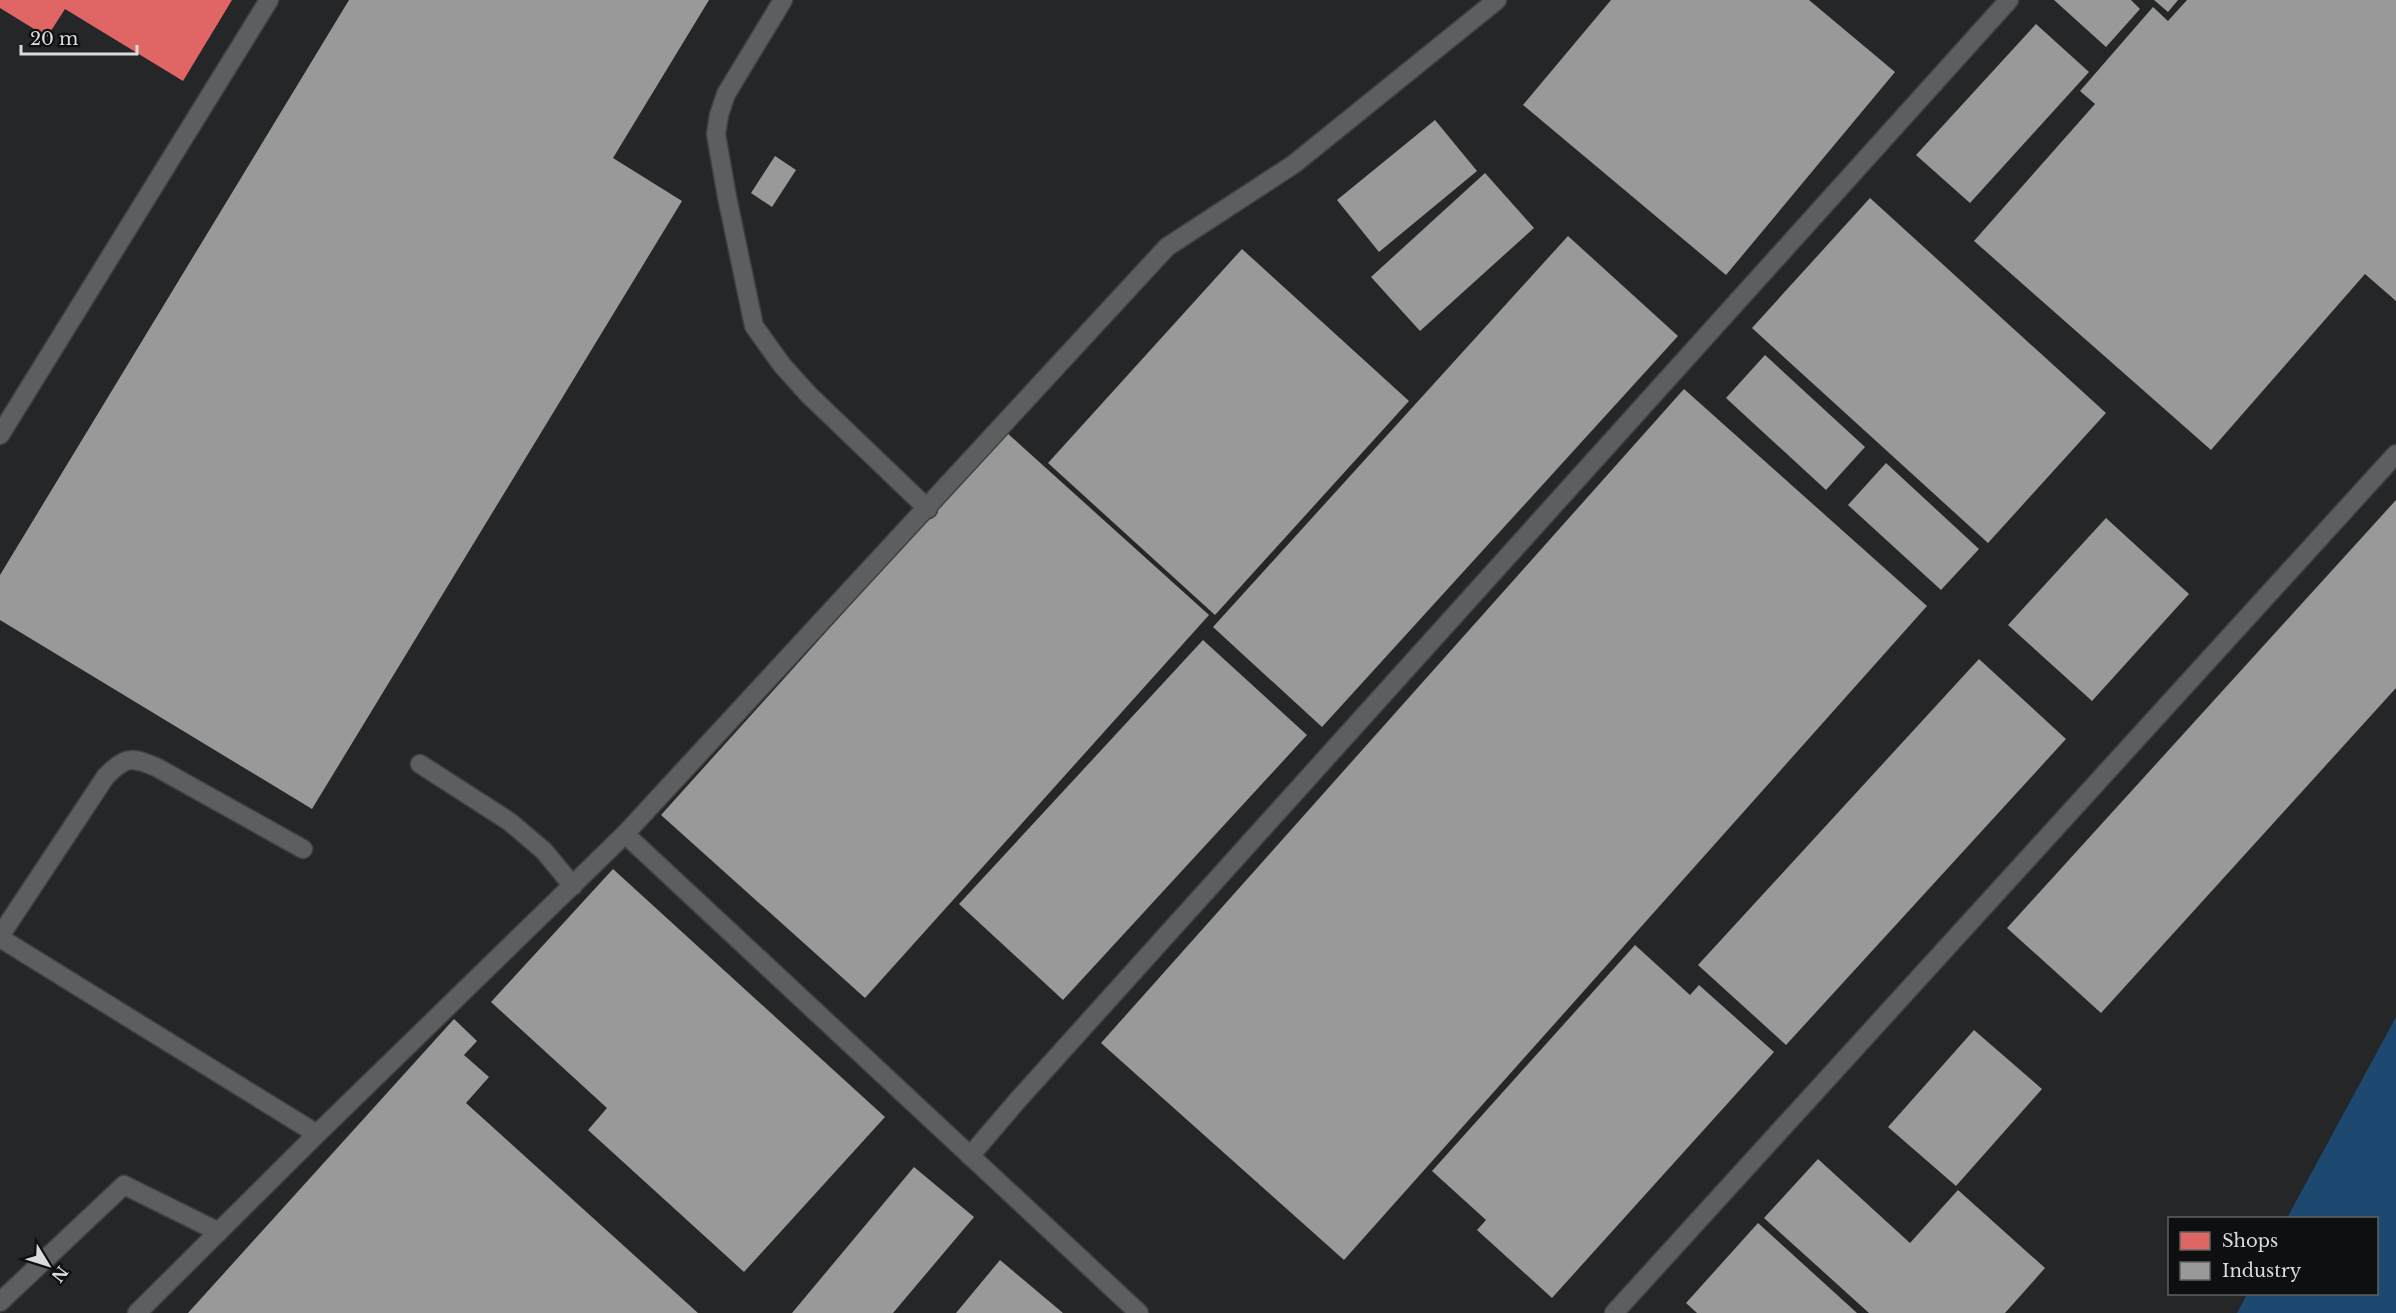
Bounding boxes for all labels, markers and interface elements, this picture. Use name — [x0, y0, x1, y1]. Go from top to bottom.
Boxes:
scale bar — [21, 18, 136, 56]
text: 20 m — [30, 28, 78, 50]
legend — [2168, 1217, 2378, 1295]
text: Shops — [2222, 1230, 2278, 1252]
north arrow — [18, 1235, 78, 1295]
text: Industry — [2222, 1260, 2302, 1282]
text: N — [47, 1262, 72, 1286]

